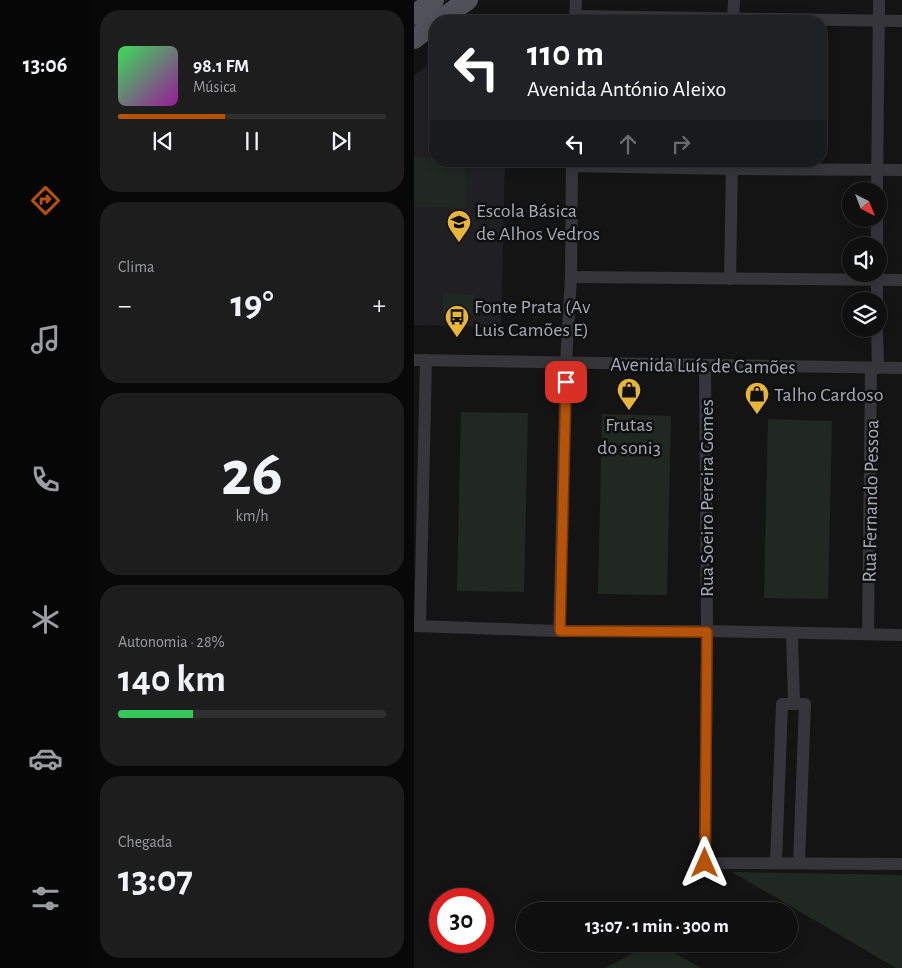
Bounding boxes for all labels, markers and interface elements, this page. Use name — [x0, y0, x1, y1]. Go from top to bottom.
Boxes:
icon: left — [444, 35, 509, 100]
text: 110 m — [527, 37, 604, 72]
text: 13:06 — [23, 54, 67, 76]
text: 98.1 FM — [193, 57, 249, 76]
text: Avenida António Aleixo — [527, 78, 726, 100]
text: Música — [193, 79, 237, 95]
icon: previous — [149, 127, 177, 155]
icon: pause — [238, 127, 266, 155]
icon: next — [327, 127, 355, 155]
icon: left — [561, 130, 589, 158]
icon: ahead — [614, 130, 642, 158]
icon: right — [667, 130, 695, 158]
north arrow — [842, 182, 886, 228]
map controls — [842, 182, 887, 337]
icon: directions — [28, 183, 63, 218]
place label: Escola Básica de Alhos Vedros — [476, 201, 600, 244]
school or university icon: Escola Básica de Alhos Vedros — [446, 209, 472, 243]
button: sound — [842, 237, 887, 282]
text: Clima — [118, 259, 154, 275]
text: 19° — [230, 286, 274, 324]
text: − — [118, 292, 131, 320]
text: + — [373, 292, 386, 320]
button: layers — [842, 292, 887, 337]
place label: Fonte Prata (Av Luis Camões E) — [474, 297, 591, 340]
bus stop icon: Fonte Prata (Av Luis Camões E) — [444, 304, 470, 338]
icon: music — [28, 322, 63, 357]
street label: Avenida Luís de Camões — [610, 354, 796, 378]
pin — [545, 361, 587, 403]
icon: arrive — [552, 368, 580, 396]
shop icon: Frutas do soni3 — [616, 377, 642, 411]
shop icon: Talho Cardoso — [744, 381, 770, 415]
place label: Talho Cardoso — [774, 385, 883, 405]
street label: Rua Soeiro Pereira Gomes — [697, 399, 717, 597]
place label: Frutas do soni3 — [597, 415, 661, 458]
street label: Rua Fernando Pessoa — [860, 419, 882, 583]
text: 26 — [221, 442, 283, 507]
icon: phone — [28, 462, 63, 497]
text: km/h — [235, 508, 269, 524]
icon: climate — [28, 602, 63, 637]
text: Autonomia · 28% — [118, 634, 225, 650]
text: 140 km — [118, 661, 226, 699]
icon: car — [28, 741, 63, 776]
text: Chegada — [118, 834, 173, 850]
position arrow — [678, 836, 730, 888]
text: 13:07 — [118, 861, 193, 899]
icon: filters — [28, 881, 63, 916]
speed limit sign: 30 — [429, 888, 494, 953]
text: 13:07 · 1 min · 300 m — [585, 917, 729, 936]

